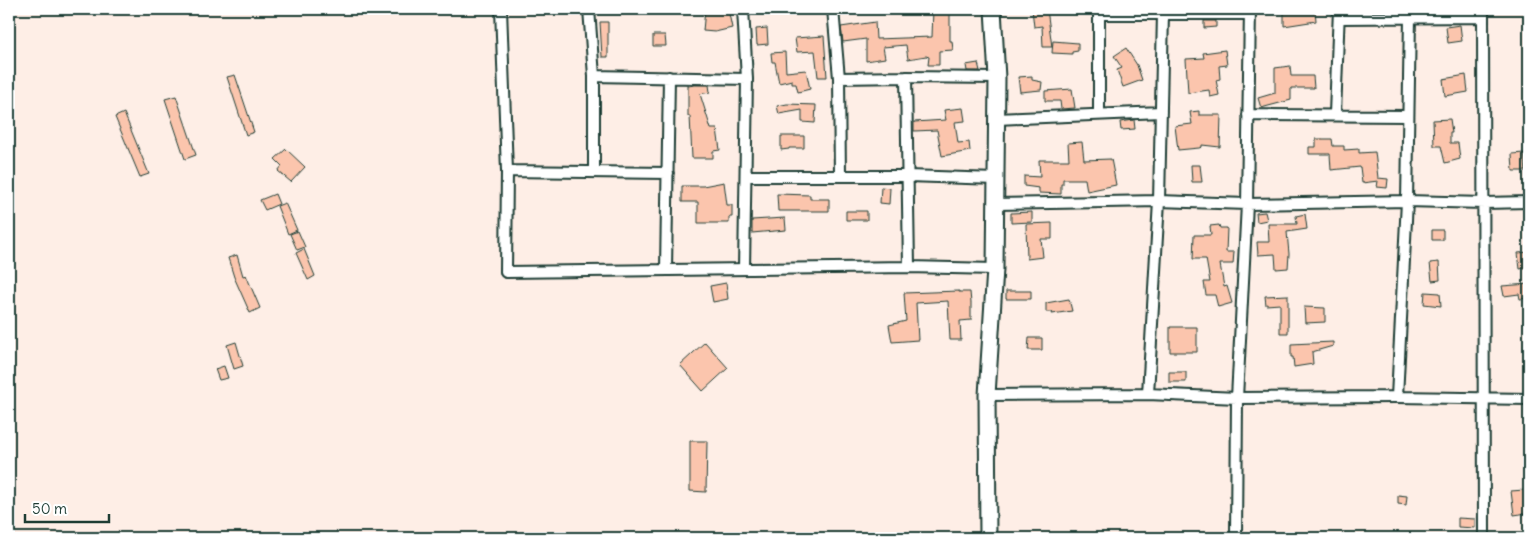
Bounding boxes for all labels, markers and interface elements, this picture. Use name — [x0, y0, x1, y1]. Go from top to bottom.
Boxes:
scale bar — [25, 492, 109, 524]
text: 50 m — [32, 499, 67, 518]

